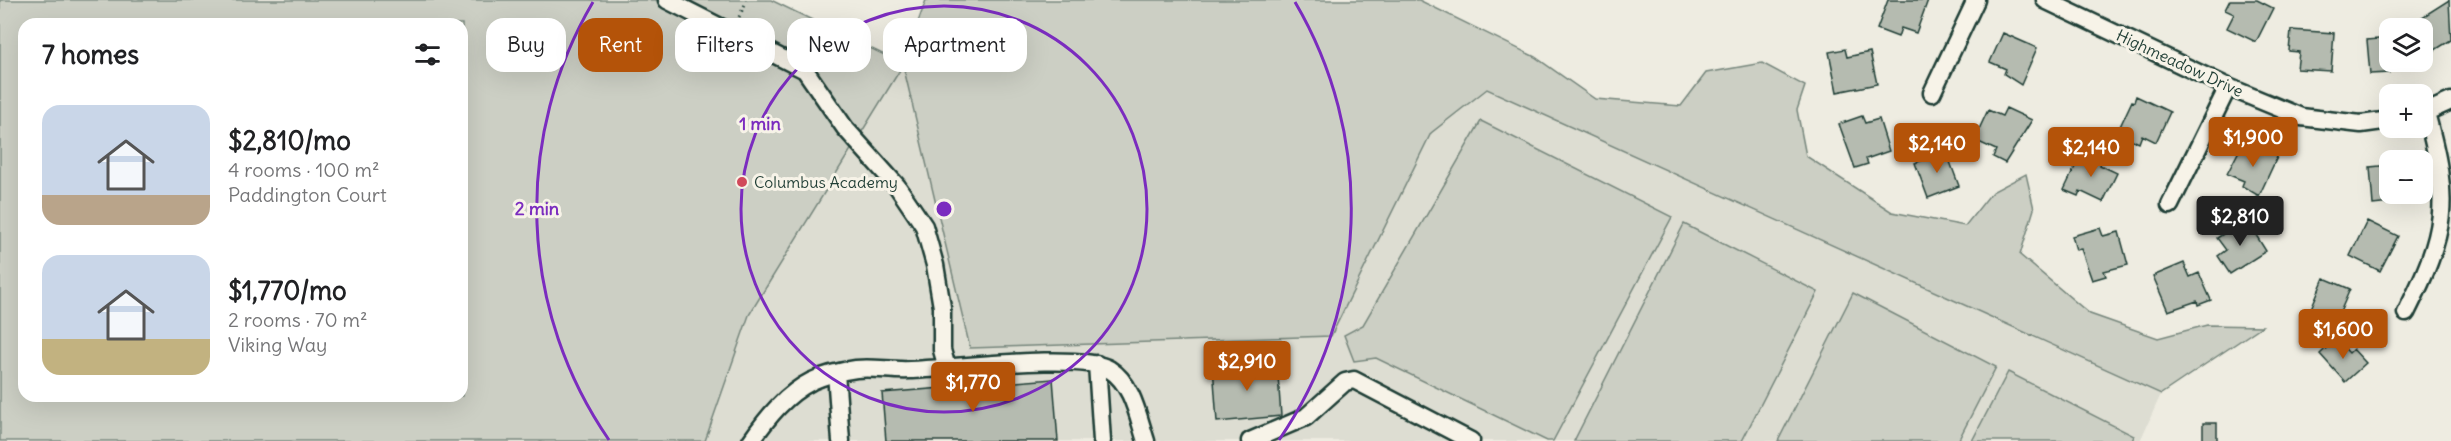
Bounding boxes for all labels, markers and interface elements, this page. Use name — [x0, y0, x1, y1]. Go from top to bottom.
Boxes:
chip: Buy — [486, 18, 566, 72]
chip: Rent — [578, 18, 663, 72]
chip: Filters — [675, 18, 775, 72]
chip: New — [787, 18, 871, 72]
chip: Apartment — [883, 18, 1027, 72]
map controls — [2379, 18, 2433, 204]
button: layers — [2379, 18, 2433, 72]
street label: Highmeadow Drive — [2113, 25, 2247, 101]
text: 7 homes — [42, 38, 139, 71]
icon: filters — [411, 38, 444, 71]
button: + — [2379, 84, 2433, 138]
text: 1 min — [739, 112, 781, 135]
pin: $1,900 — [2204, 117, 2302, 168]
pin: $2,140 — [1888, 123, 1986, 174]
text: $2,810/mo — [228, 124, 351, 157]
text: $1,900 — [2223, 124, 2283, 149]
pin: $2,140 — [2042, 127, 2140, 178]
icon: home — [90, 129, 162, 201]
text: $2,140 — [1908, 130, 1966, 155]
text: $2,140 — [2062, 134, 2120, 159]
button: − — [2379, 150, 2433, 204]
text: 4 rooms · 100 m² — [228, 157, 379, 182]
place label: Columbus Academy — [754, 172, 898, 192]
marker: Columbus Academy — [735, 175, 749, 189]
text: Paddington Court — [228, 182, 387, 207]
pin: $2,810 — [2191, 196, 2289, 247]
text: 2 min — [515, 197, 560, 220]
centre of rings — [934, 199, 954, 219]
text: $2,810 — [2211, 203, 2269, 228]
text: $1,770/mo — [228, 274, 347, 307]
icon: home — [90, 279, 162, 351]
text: 2 rooms · 70 m² — [228, 307, 368, 332]
pin: $1,600 — [2294, 309, 2392, 360]
text: $1,600 — [2313, 316, 2373, 341]
text: Viking Way — [228, 332, 327, 357]
pin: $2,910 — [1198, 341, 1296, 392]
text: $2,910 — [1218, 348, 1276, 373]
pin: $1,770 — [924, 362, 1022, 413]
text: $1,770 — [945, 369, 1001, 394]

